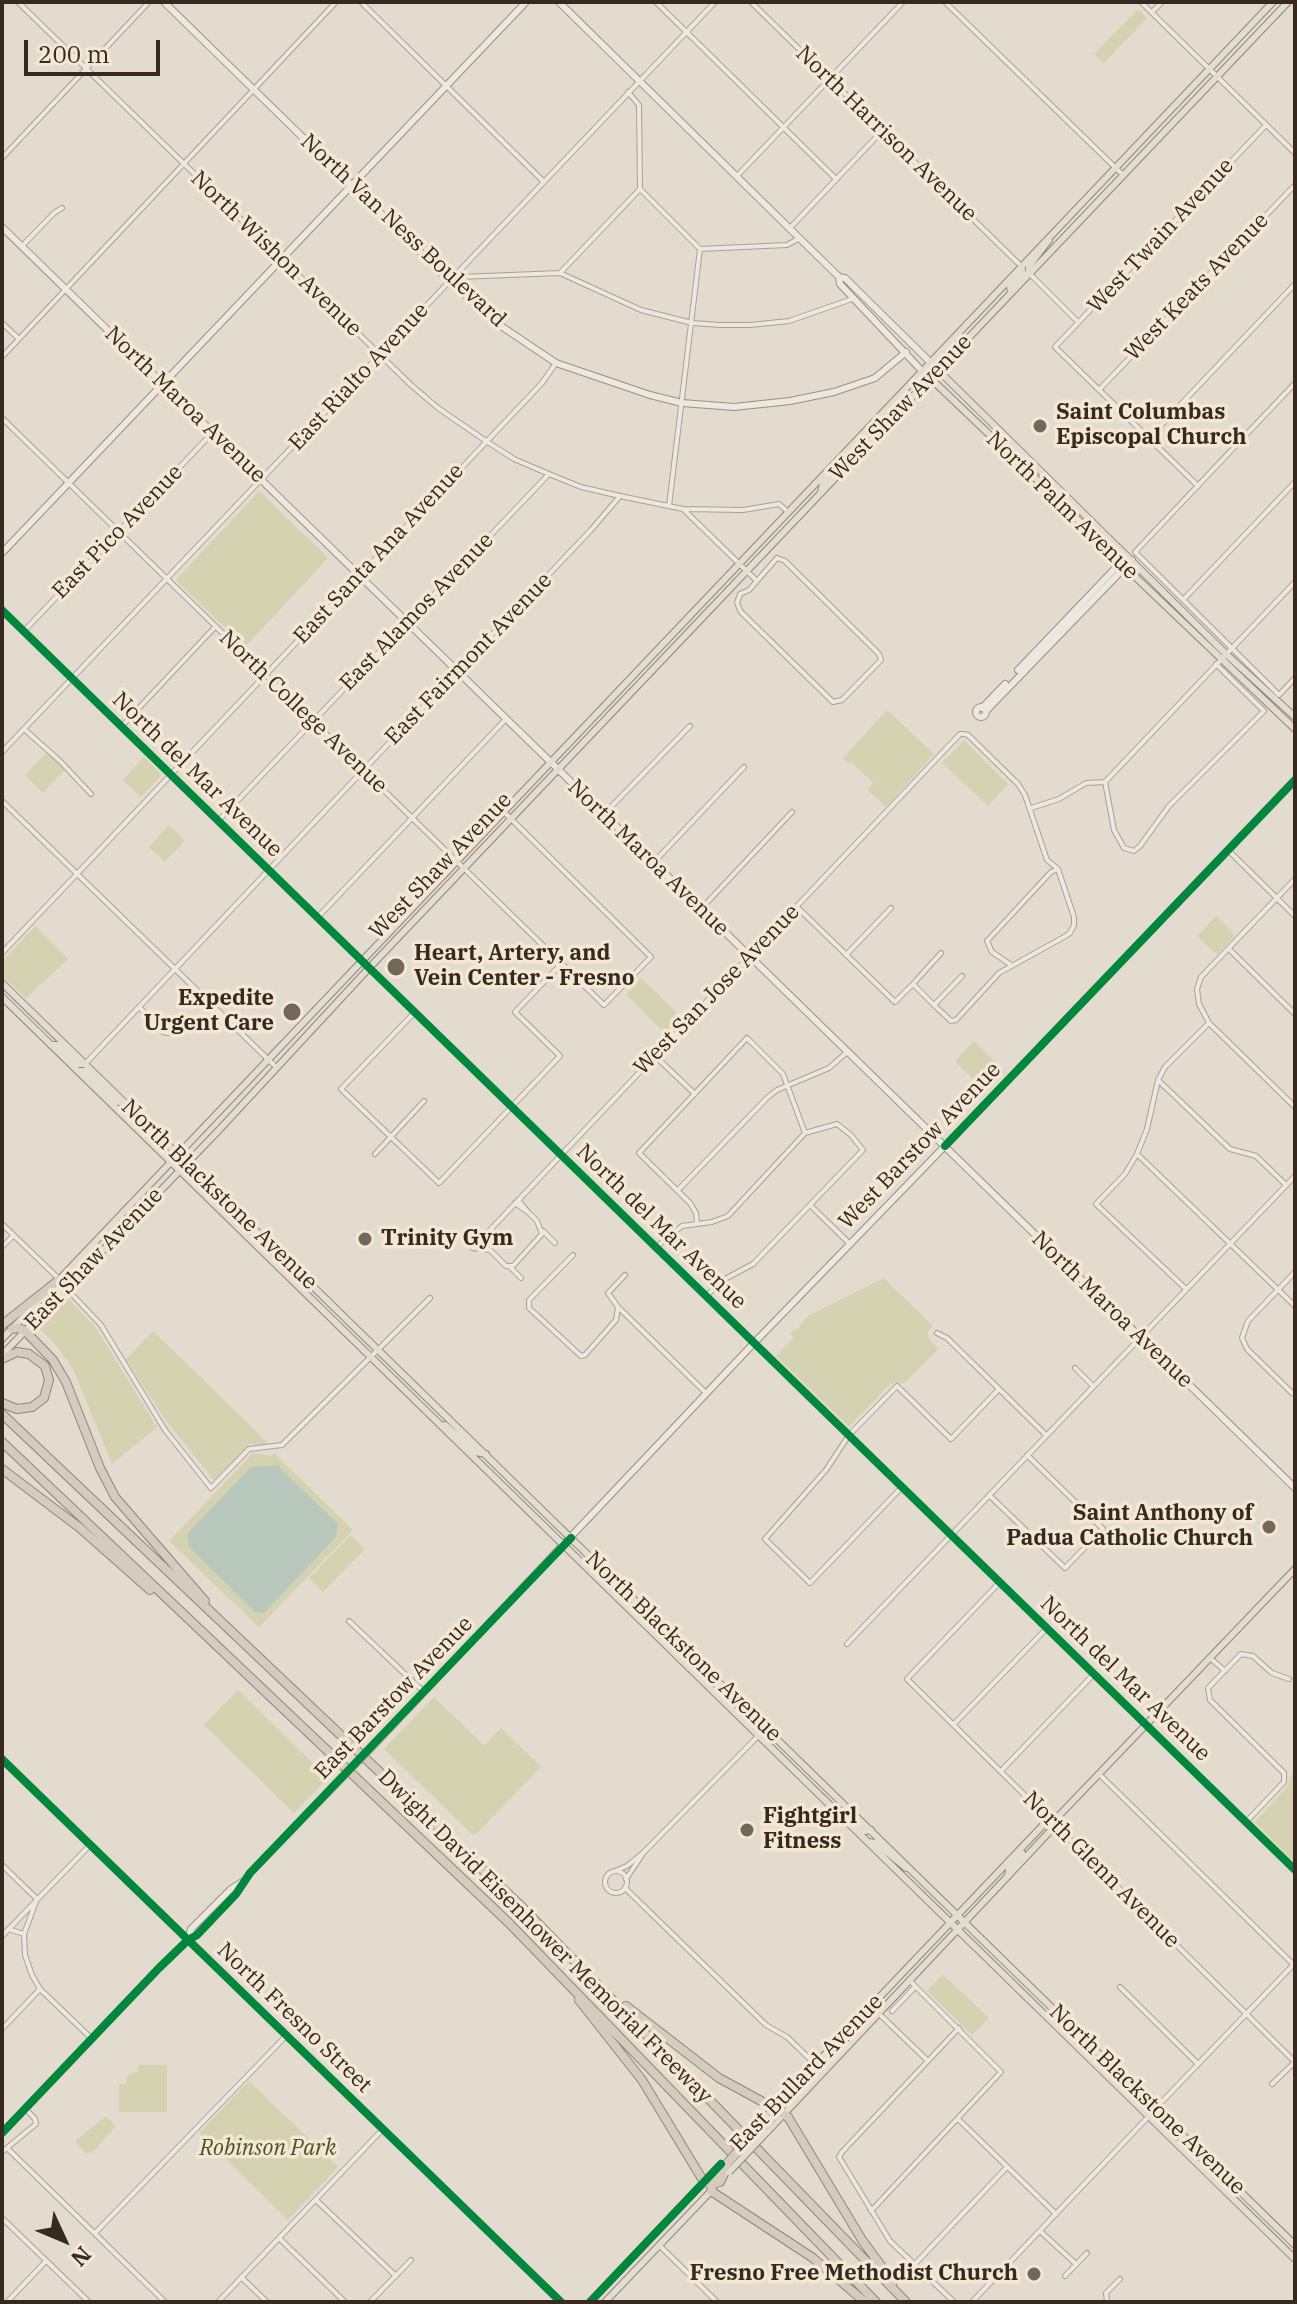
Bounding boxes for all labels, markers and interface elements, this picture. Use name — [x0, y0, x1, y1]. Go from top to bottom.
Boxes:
scale bar — [28, 24, 164, 74]
text: 200 m — [38, 38, 110, 70]
street label: North Harrison Avenue — [790, 41, 982, 227]
street label: North Van Ness Boulevard — [295, 129, 511, 333]
street label: West Twain Avenue — [1082, 153, 1240, 319]
street label: North Wishon Avenue — [185, 166, 367, 342]
street label: West Keats Avenue — [1120, 208, 1274, 366]
street label: East Rialto Avenue — [284, 298, 434, 456]
street label: North Maroa Avenue — [99, 321, 271, 489]
street label: West Shaw Avenue — [824, 329, 978, 487]
place label: Saint Columbas Episcopal Church — [1056, 400, 1247, 452]
marker: Saint Columbas Episcopal Church — [1031, 417, 1049, 435]
street label: North Palm Avenue — [980, 427, 1144, 585]
street label: East Santa Ana Avenue — [289, 458, 469, 650]
street label: East Pico Avenue — [47, 459, 189, 605]
street label: East Alamos Avenue — [335, 527, 499, 697]
street label: East Fairmont Avenue — [380, 568, 558, 750]
street label: North College Avenue — [213, 625, 393, 799]
street label: North del Mar Avenue — [106, 687, 288, 863]
street label: North Maroa Avenue — [562, 774, 734, 942]
street label: West Shaw Avenue — [364, 787, 518, 945]
street label: West San Jose Avenue — [629, 899, 805, 1081]
place label: Heart, Artery, and Vein Center - Fresno — [414, 941, 634, 992]
marker: Heart, Artery, and Vein Center - Fresno — [385, 956, 407, 978]
place label: Expedite Urgent Care — [143, 986, 274, 1038]
marker: Expedite Urgent Care — [281, 1001, 303, 1023]
street label: West Barstow Avenue — [833, 1057, 1007, 1235]
street label: North Blackstone Avenue — [115, 1094, 323, 1296]
street label: North del Mar Avenue — [570, 1139, 752, 1315]
street label: East Shaw Avenue — [19, 1182, 169, 1336]
place label: Trinity Gym — [381, 1226, 513, 1252]
street label: North Maroa Avenue — [1026, 1226, 1198, 1394]
marker: Trinity Gym — [356, 1230, 374, 1248]
place label: Saint Anthony of Padua Catholic Church — [1006, 1501, 1253, 1552]
marker: Saint Anthony of Padua Catholic Church — [1260, 1518, 1278, 1536]
street label: North Blackstone Avenue — [579, 1546, 787, 1748]
street label: North del Mar Avenue — [1034, 1591, 1216, 1767]
street label: East Barstow Avenue — [309, 1611, 479, 1785]
street label: Dwight David Eisenhower Memorial Freeway — [373, 1765, 717, 2109]
street label: North Glenn Avenue — [1017, 1786, 1185, 1954]
place label: Fightgirl Fitness — [763, 1804, 857, 1856]
marker: Fightgirl Fitness — [738, 1821, 756, 1839]
street label: North Fresno Street — [211, 1937, 377, 2099]
street label: East Bullard Avenue — [725, 1989, 889, 2157]
street label: North Blackstone Avenue — [1043, 1999, 1251, 2201]
park label: Robinson Park — [200, 2136, 336, 2162]
north arrow — [24, 2200, 104, 2280]
text: N — [65, 2241, 98, 2273]
place label: Fresno Free Methodist Church — [690, 2261, 1018, 2287]
marker: Fresno Free Methodist Church — [1025, 2265, 1043, 2283]

